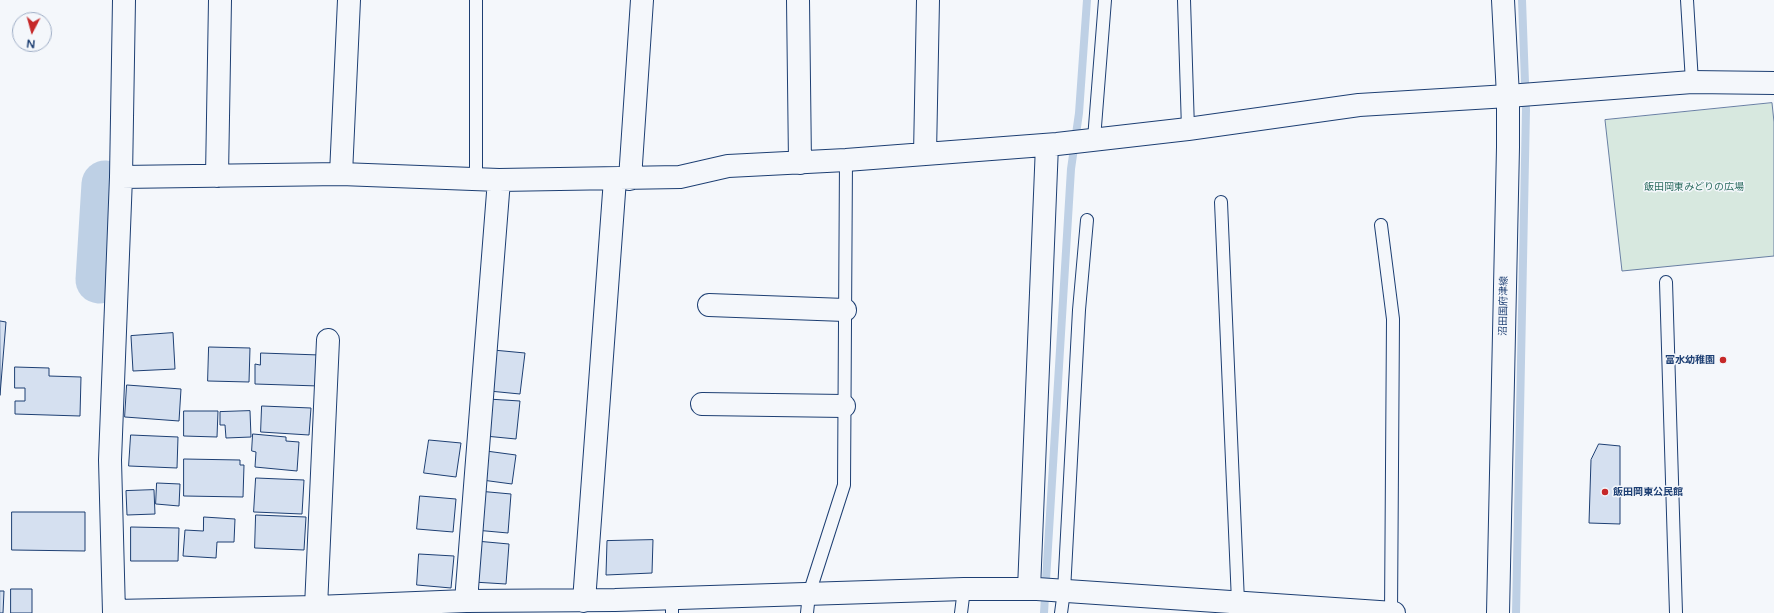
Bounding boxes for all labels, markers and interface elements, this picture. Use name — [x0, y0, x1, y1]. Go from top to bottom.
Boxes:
north arrow — [12, 12, 52, 52]
text: N — [26, 37, 36, 50]
park label: 飯田岡東みどりの広場 — [1644, 181, 1744, 193]
street label: 沼田国府津線 — [1497, 276, 1511, 336]
place label: 富水幼稚園 — [1665, 354, 1715, 366]
marker: 富水幼稚園 — [1718, 355, 1728, 365]
place label: 飯田岡東公民館 — [1613, 486, 1683, 498]
marker: 飯田岡東公民館 — [1600, 487, 1610, 497]

